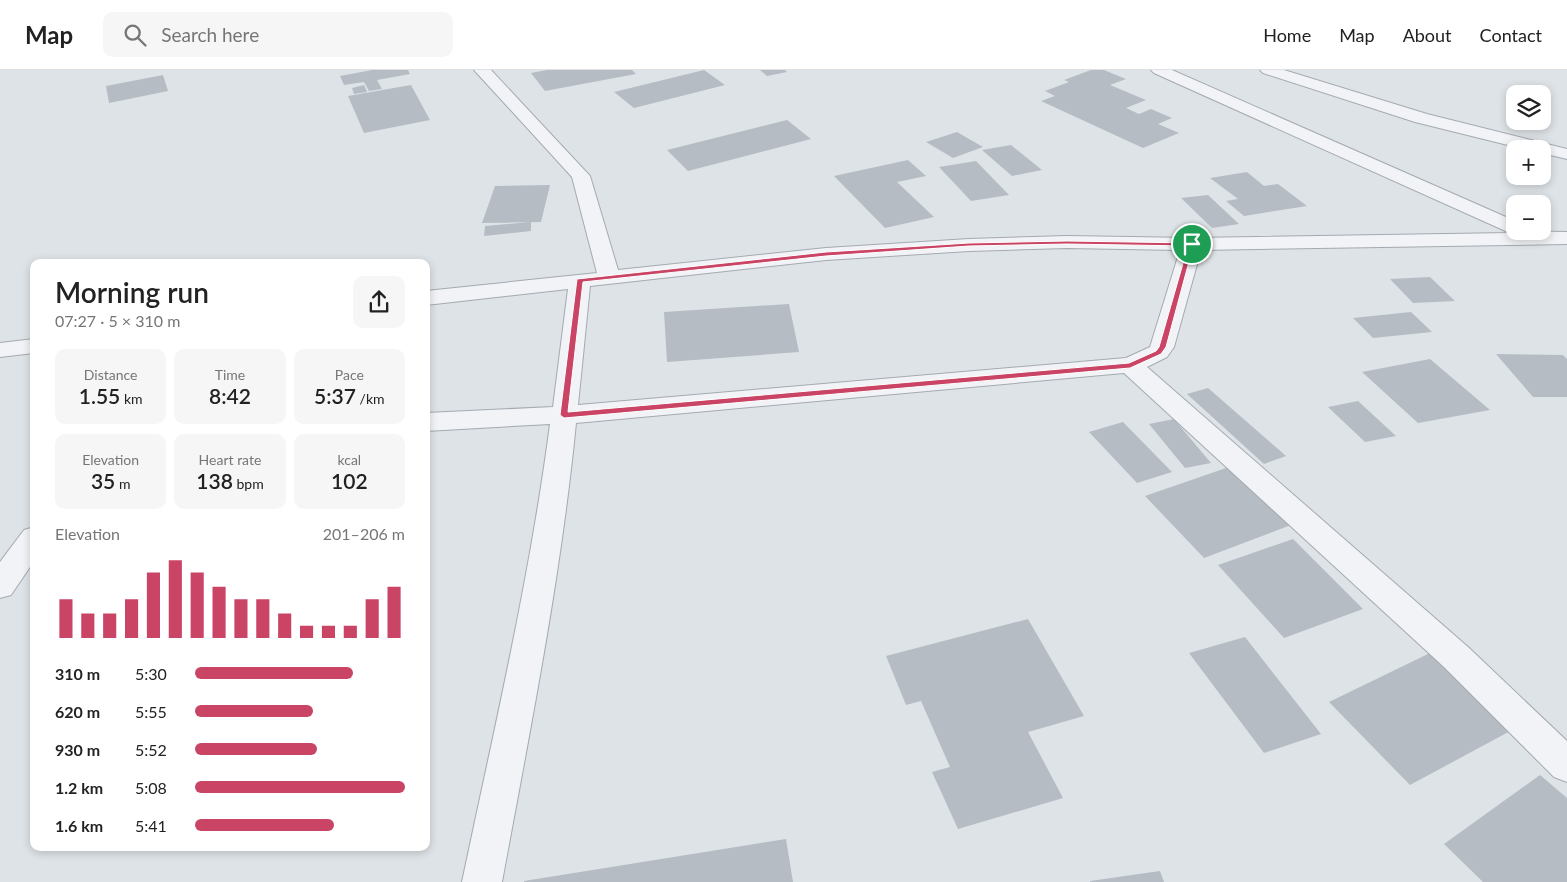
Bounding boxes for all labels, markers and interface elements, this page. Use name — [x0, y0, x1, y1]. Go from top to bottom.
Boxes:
search box — [103, 12, 453, 57]
text: Map — [25, 20, 73, 49]
icon: search — [121, 21, 149, 49]
text: Search here — [161, 23, 259, 46]
text: Home — [1263, 24, 1311, 46]
text: Map — [1339, 24, 1375, 46]
text: About — [1403, 24, 1452, 46]
text: Contact — [1480, 24, 1542, 46]
map controls — [1506, 85, 1551, 240]
button: layers — [1506, 85, 1551, 130]
button: + — [1506, 140, 1551, 185]
button: − — [1506, 195, 1551, 240]
pin — [1171, 223, 1213, 265]
icon: arrive — [1178, 230, 1206, 258]
text: Morning run — [55, 275, 209, 309]
button: share — [353, 276, 405, 328]
text: 07:27 · 5 × 310 m — [55, 311, 180, 330]
text: Distance — [84, 366, 138, 383]
text: Time — [215, 366, 245, 383]
text: Pace — [335, 366, 364, 383]
text: 1.55 — [79, 383, 120, 408]
text: 8:42 — [209, 383, 251, 408]
text: 5:37 — [314, 383, 356, 408]
text: km — [120, 390, 143, 407]
text: /km — [356, 390, 385, 407]
text: Elevation — [82, 451, 139, 468]
text: Heart rate — [199, 451, 261, 468]
text: kcal — [337, 451, 361, 468]
text: 35 — [91, 468, 115, 493]
text: 138 — [196, 468, 233, 493]
text: 102 — [331, 468, 368, 493]
text: m — [115, 475, 130, 492]
text: bpm — [233, 475, 264, 492]
text: Elevation — [55, 524, 120, 543]
text: 201–206 m — [323, 524, 405, 543]
text: 310 m — [55, 664, 100, 683]
text: 5:30 — [135, 664, 167, 683]
text: 620 m — [55, 702, 100, 721]
text: 5:55 — [135, 702, 167, 721]
text: 930 m — [55, 740, 100, 759]
text: 5:52 — [135, 740, 167, 759]
text: 1.2 km — [55, 778, 103, 797]
text: 5:08 — [135, 778, 167, 797]
text: 1.6 km — [55, 816, 103, 835]
text: 5:41 — [135, 816, 167, 835]

